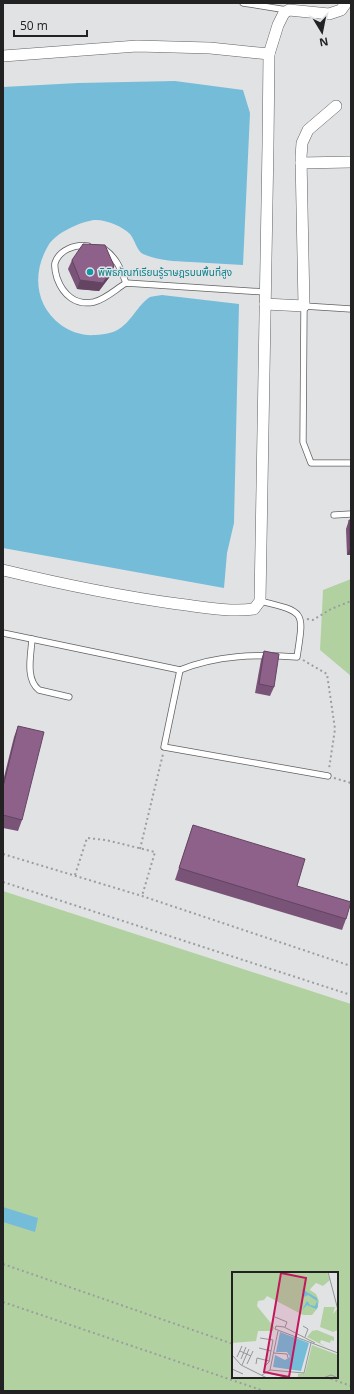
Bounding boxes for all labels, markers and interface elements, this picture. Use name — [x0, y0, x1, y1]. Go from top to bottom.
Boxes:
scale bar — [14, 12, 87, 38]
north arrow — [302, 12, 342, 52]
text: 50 m — [20, 17, 48, 34]
text: N — [318, 34, 330, 51]
place label: พิพิธภัณฑ์เรียนรู้ราษฎรบนพื้นที่สูง — [98, 265, 232, 279]
marker: พิพิธภัณฑ์เรียนรู้ราษฎรบนพื้นที่สูง — [85, 267, 95, 277]
inset map — [232, 1272, 338, 1378]

